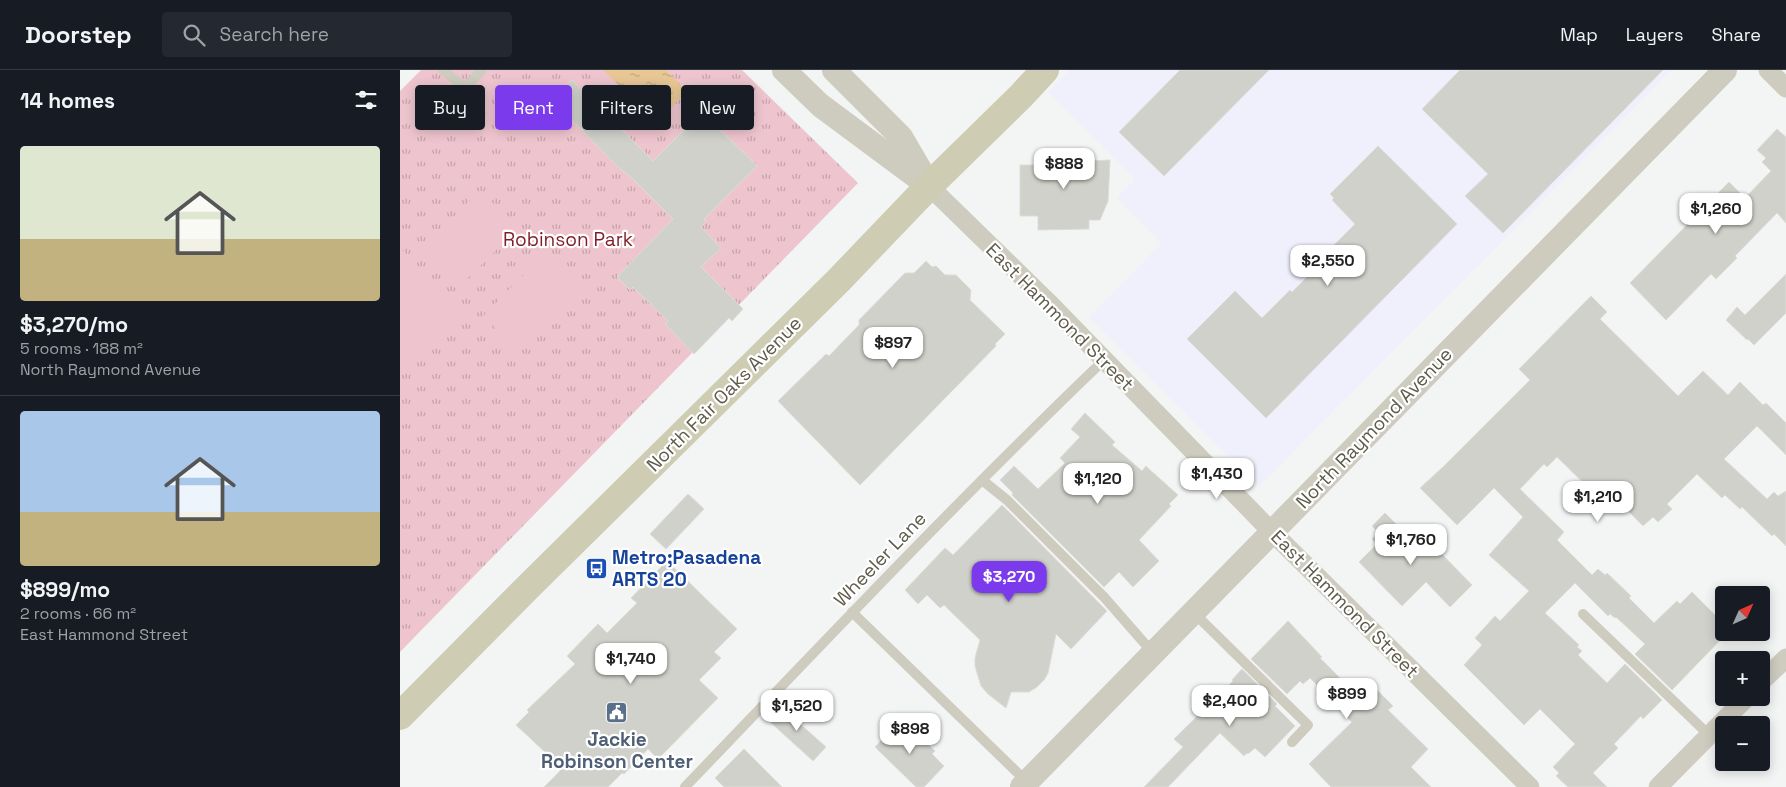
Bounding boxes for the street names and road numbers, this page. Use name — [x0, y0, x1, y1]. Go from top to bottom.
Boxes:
street label: East Hammond Street — [981, 238, 1139, 396]
street label: North Fair Oaks Avenue — [641, 311, 807, 477]
street label: North Raymond Avenue — [1290, 342, 1458, 514]
street label: Wheeler Lane — [828, 506, 932, 612]
street label: East Hammond Street — [1266, 525, 1424, 683]

